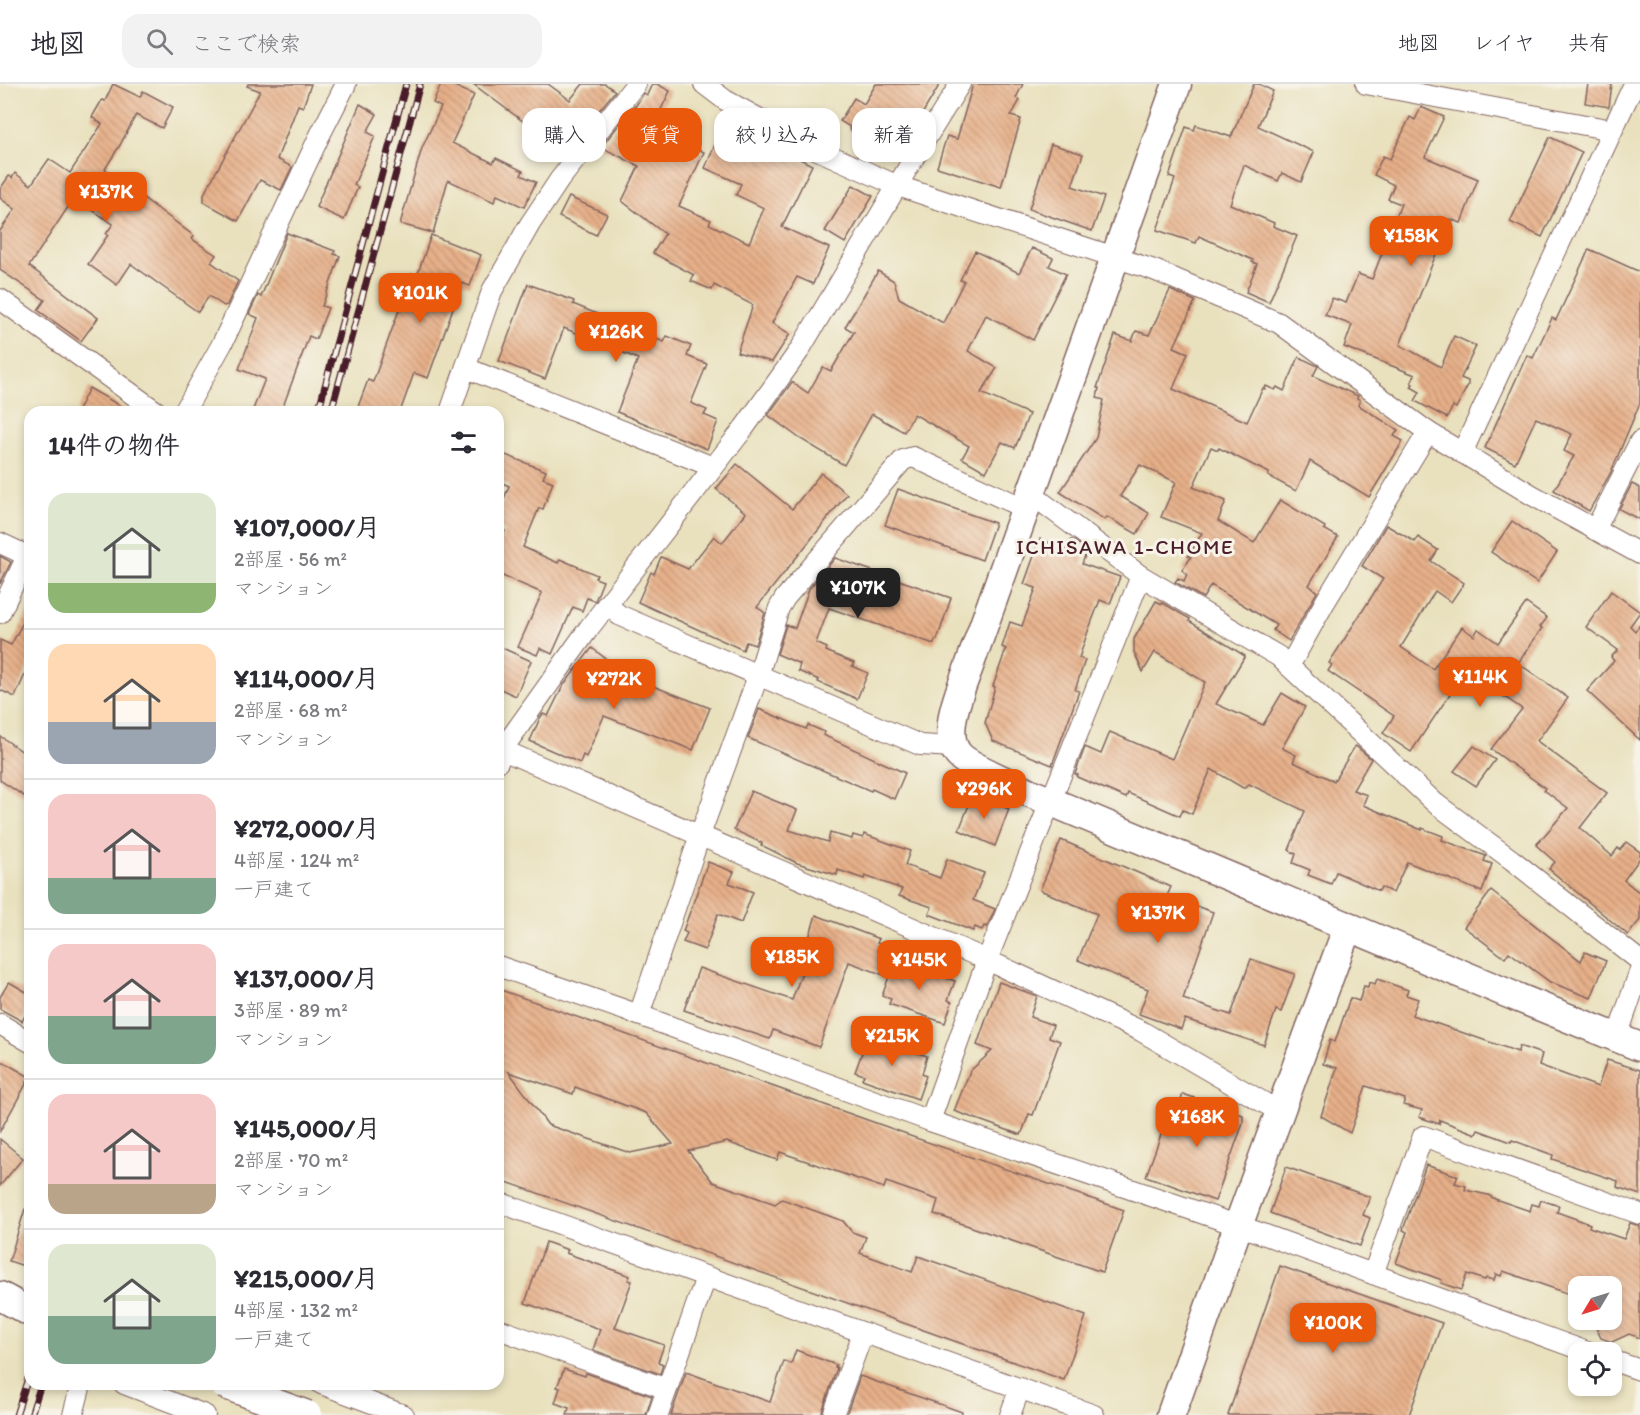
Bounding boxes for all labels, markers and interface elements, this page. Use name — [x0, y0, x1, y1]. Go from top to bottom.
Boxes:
search box — [122, 14, 542, 68]
icon: search — [143, 25, 176, 58]
text: 地図 — [30, 26, 86, 60]
text: ここで検索 — [191, 30, 301, 57]
text: 地図 — [1398, 30, 1440, 55]
text: レイヤ — [1473, 30, 1535, 55]
text: 共有 — [1568, 30, 1610, 55]
chip: 購入 — [522, 108, 606, 162]
chip: 賃貸 — [618, 108, 702, 162]
chip: 絞り込み — [714, 108, 840, 162]
chip: 新着 — [852, 108, 936, 162]
pin: ¥137K — [64, 172, 148, 223]
text: ¥137K — [79, 179, 133, 203]
pin: ¥158K — [1369, 216, 1453, 267]
text: ¥158K — [1384, 223, 1438, 247]
pin: ¥101K — [378, 273, 462, 324]
text: ¥101K — [393, 280, 447, 304]
pin: ¥126K — [574, 312, 658, 363]
text: ¥126K — [589, 319, 643, 343]
icon: filters — [447, 426, 480, 459]
text: 14件の物件 — [48, 429, 180, 461]
text: ¥107,000/月 — [234, 511, 381, 543]
icon: home — [96, 517, 168, 589]
district label: ICHISAWA 1-CHOME — [1016, 534, 1234, 559]
text: 2部屋 · 56 m² — [234, 547, 347, 571]
pin: ¥107K — [816, 568, 900, 619]
text: ¥107K — [830, 575, 886, 599]
text: マンション — [234, 576, 333, 600]
pin: ¥114K — [1438, 657, 1522, 708]
pin: ¥272K — [572, 659, 656, 710]
text: ¥114,000/月 — [234, 662, 379, 694]
text: ¥114K — [1453, 664, 1507, 688]
text: ¥272K — [587, 666, 641, 690]
icon: home — [96, 668, 168, 740]
text: 2部屋 · 68 m² — [234, 698, 347, 722]
text: マンション — [234, 727, 333, 751]
pin: ¥296K — [942, 769, 1026, 820]
text: ¥296K — [956, 776, 1012, 800]
text: ¥272,000/月 — [234, 812, 380, 844]
icon: home — [96, 818, 168, 890]
text: 4部屋 · 124 m² — [234, 848, 359, 872]
text: 一戸建て — [234, 877, 314, 901]
pin: ¥137K — [1116, 893, 1200, 944]
text: ¥137K — [1131, 900, 1185, 924]
pin: ¥185K — [750, 937, 834, 988]
pin: ¥145K — [877, 940, 961, 991]
text: ¥185K — [765, 944, 819, 968]
text: ¥145K — [891, 947, 947, 971]
text: ¥137,000/月 — [234, 962, 379, 994]
icon: home — [96, 968, 168, 1040]
text: 3部屋 · 89 m² — [234, 998, 348, 1022]
pin: ¥215K — [850, 1016, 934, 1067]
text: ¥215K — [865, 1023, 919, 1047]
text: マンション — [234, 1027, 333, 1051]
pin: ¥168K — [1155, 1097, 1239, 1148]
text: ¥168K — [1170, 1104, 1224, 1128]
text: ¥145,000/月 — [234, 1112, 381, 1144]
icon: home — [96, 1118, 168, 1190]
text: 2部屋 · 70 m² — [234, 1148, 348, 1172]
text: マンション — [234, 1177, 333, 1201]
text: ¥215,000/月 — [234, 1262, 379, 1294]
icon: home — [96, 1268, 168, 1340]
north arrow — [1568, 1276, 1622, 1330]
map controls — [1568, 1276, 1622, 1396]
text: 4部屋 · 132 m² — [234, 1298, 358, 1322]
pin: ¥100K — [1291, 1303, 1375, 1354]
text: ¥100K — [1304, 1310, 1362, 1334]
text: 一戸建て — [234, 1327, 314, 1351]
button: locate — [1568, 1342, 1622, 1396]

